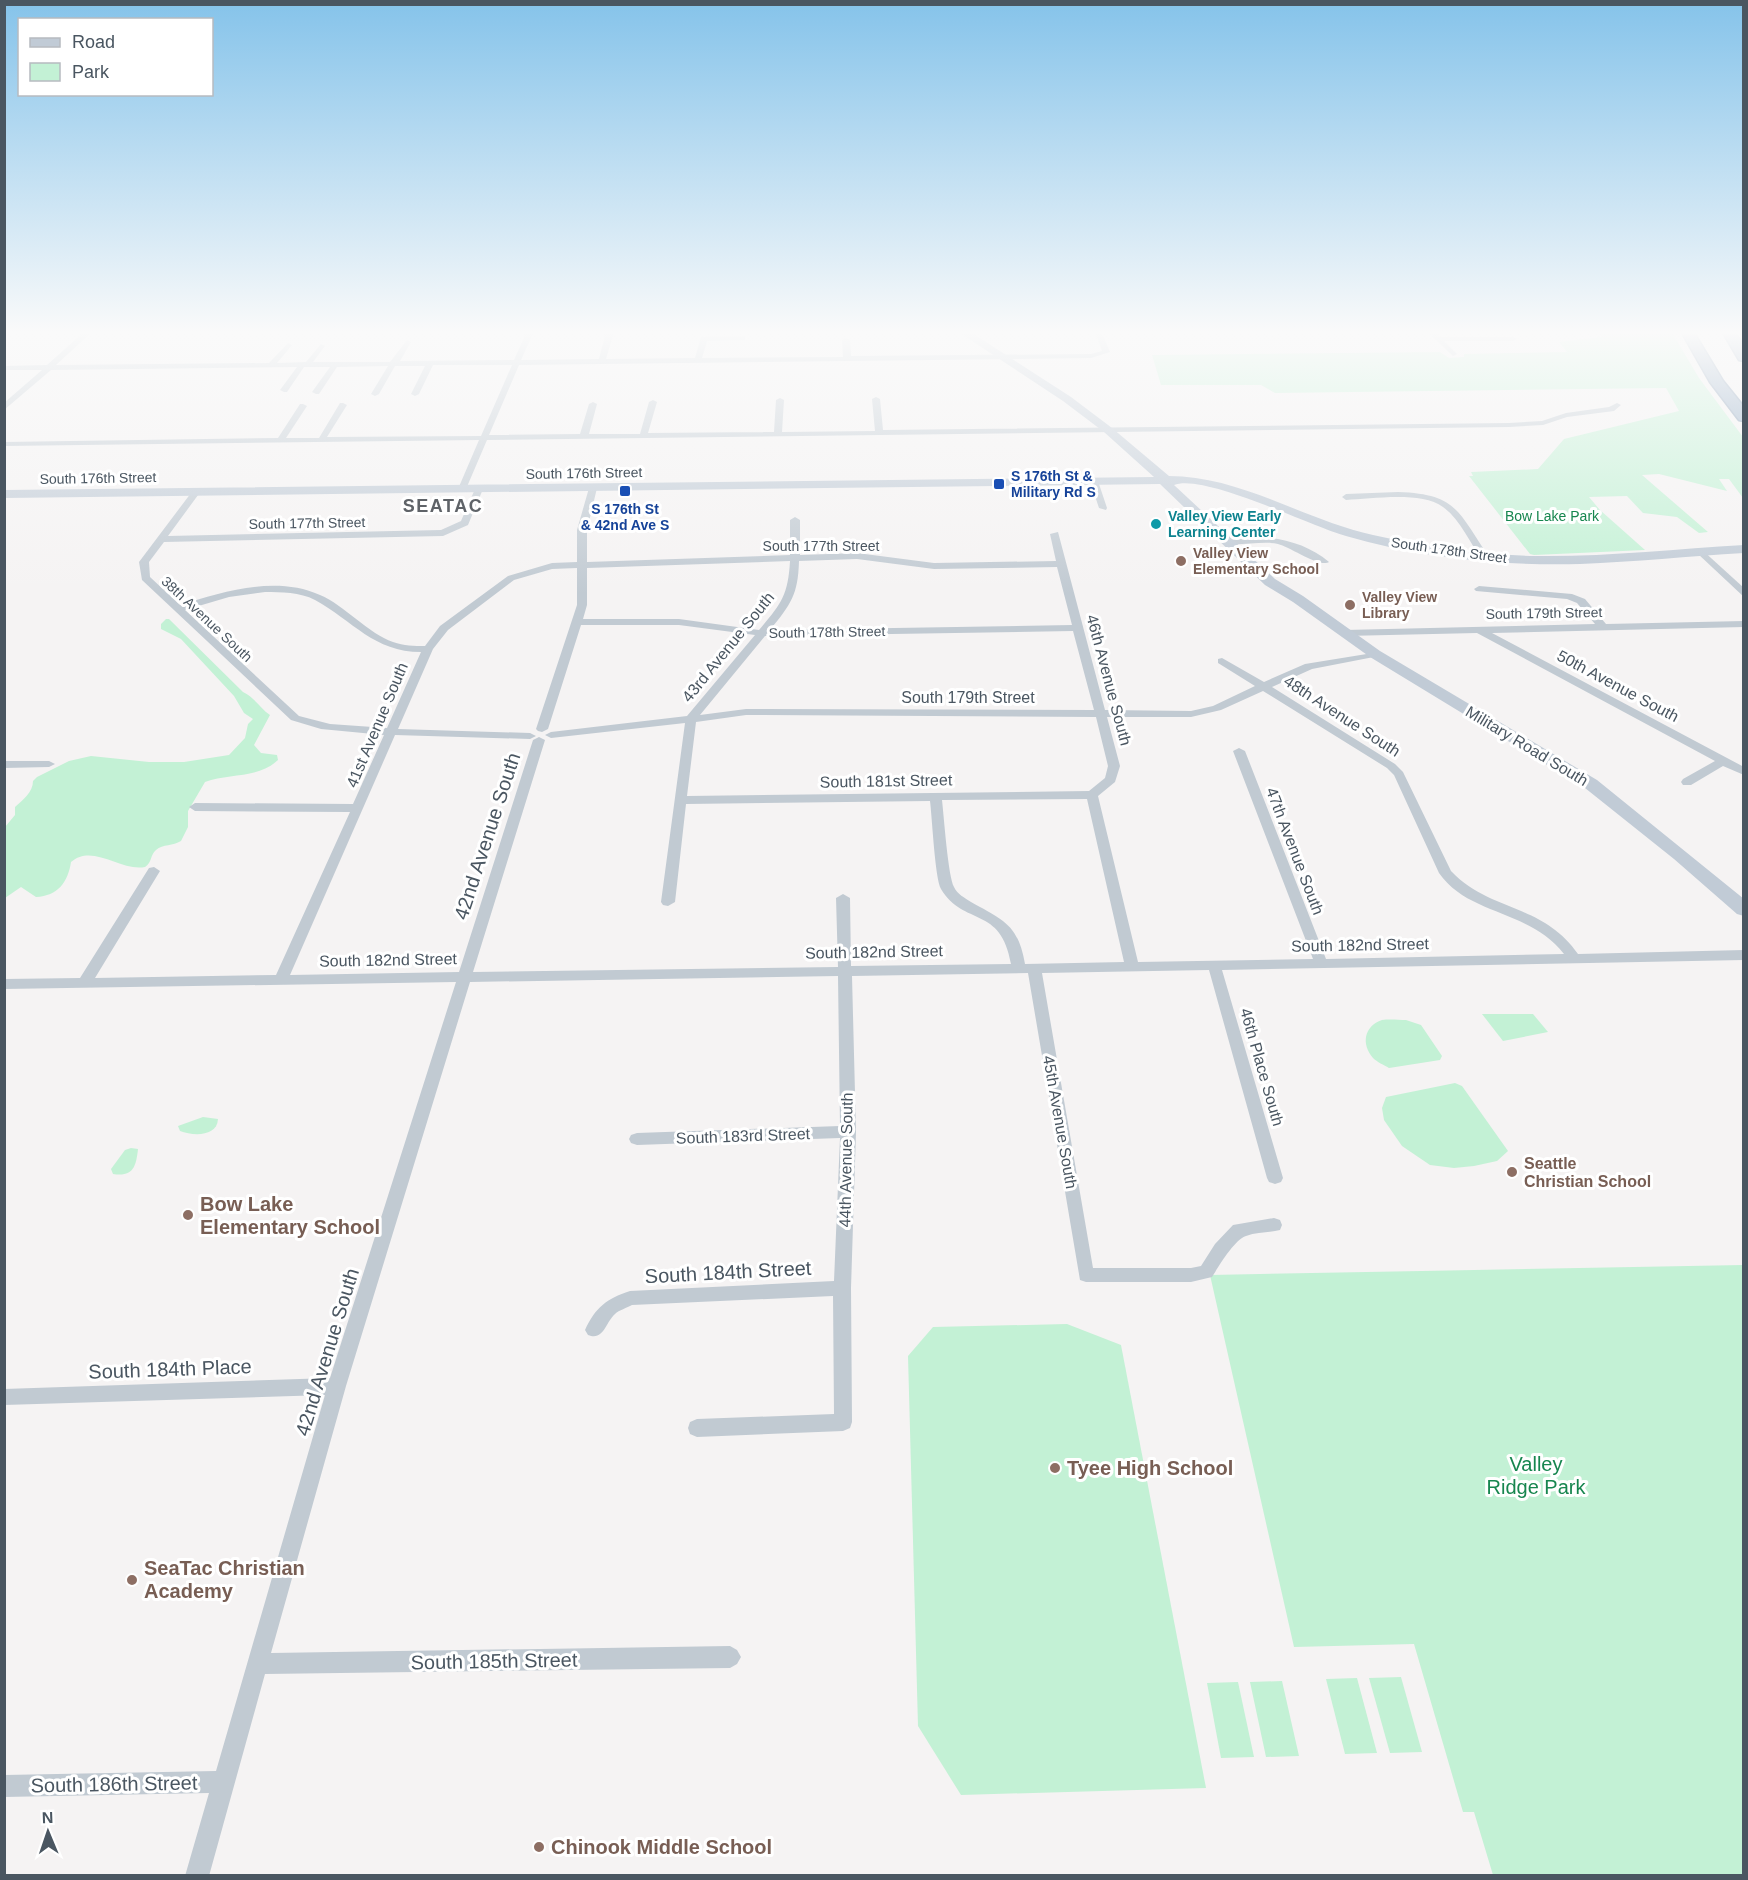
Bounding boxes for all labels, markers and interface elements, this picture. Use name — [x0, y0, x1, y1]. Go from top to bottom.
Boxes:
legend — [18, 18, 213, 96]
text: Road — [72, 32, 115, 52]
text: Park — [72, 62, 110, 82]
street label: South 176th Street — [525, 464, 643, 482]
place label: S 176th St & Military Rd S — [1011, 468, 1096, 500]
street label: South 176th Street — [39, 469, 157, 487]
marker: S 176th St & Military Rd S — [992, 477, 1006, 491]
marker: S 176th St & 42nd Ave S — [618, 484, 632, 498]
district label: SEATAC — [403, 496, 483, 516]
place label: S 176th St & 42nd Ave S — [581, 501, 669, 533]
place label: Valley View Early Learning Center — [1168, 508, 1282, 540]
park label: Bow Lake Park — [1505, 508, 1600, 524]
street label: South 177th Street — [248, 514, 366, 532]
marker: Valley View Early Learning Center — [1149, 517, 1163, 531]
street label: South 178th Street — [1390, 534, 1508, 566]
street label: South 177th Street — [763, 538, 879, 554]
place label: Valley View Elementary School — [1193, 545, 1319, 577]
marker: Valley View Elementary School — [1174, 554, 1188, 568]
street label: 38th Avenue South — [158, 573, 256, 665]
street label: 43rd Avenue South — [679, 589, 777, 705]
place label: Valley View Library — [1362, 589, 1437, 621]
marker: Valley View Library — [1343, 598, 1357, 612]
street label: South 179th Street — [1485, 604, 1603, 622]
street label: 46th Avenue South — [1083, 613, 1135, 747]
street label: South 178th Street — [768, 623, 886, 641]
street label: 50th Avenue South — [1554, 647, 1682, 725]
street label: 41st Avenue South — [343, 660, 411, 790]
street label: 48th Avenue South — [1281, 672, 1403, 760]
street label: South 179th Street — [901, 689, 1035, 706]
street label: Military Road South — [1463, 703, 1591, 789]
street label: 42nd Avenue South — [450, 750, 524, 922]
street label: South 181st Street — [820, 771, 953, 791]
street label: 47th Avenue South — [1263, 785, 1327, 917]
street label: South 182nd Street — [1291, 935, 1430, 955]
street label: South 182nd Street — [805, 942, 944, 962]
street label: South 182nd Street — [319, 950, 458, 970]
street label: 46th Place South — [1237, 1006, 1287, 1128]
street label: 45th Avenue South — [1040, 1054, 1080, 1190]
street label: 44th Avenue South — [836, 1092, 856, 1228]
street label: South 183rd Street — [676, 1125, 811, 1147]
place label: Seattle Christian School — [1524, 1155, 1651, 1190]
marker: Seattle Christian School — [1505, 1165, 1519, 1179]
place label: Bow Lake Elementary School — [200, 1193, 380, 1238]
marker: Bow Lake Elementary School — [181, 1208, 195, 1222]
street label: South 184th Street — [644, 1257, 812, 1287]
street label: 42nd Avenue South — [291, 1265, 363, 1439]
street label: South 184th Place — [88, 1355, 252, 1383]
park label: Valley Ridge Park — [1487, 1453, 1586, 1498]
place label: Tyee High School — [1067, 1457, 1233, 1479]
marker: Tyee High School — [1048, 1461, 1062, 1475]
place label: SeaTac Christian Academy — [144, 1557, 305, 1602]
marker: SeaTac Christian Academy — [125, 1573, 139, 1587]
street label: South 185th Street — [410, 1649, 578, 1673]
street label: South 186th Street — [30, 1772, 198, 1796]
north arrow — [18, 1802, 78, 1862]
text: N — [41, 1809, 54, 1826]
place label: Chinook Middle School — [551, 1836, 772, 1858]
marker: Chinook Middle School — [532, 1840, 546, 1854]

